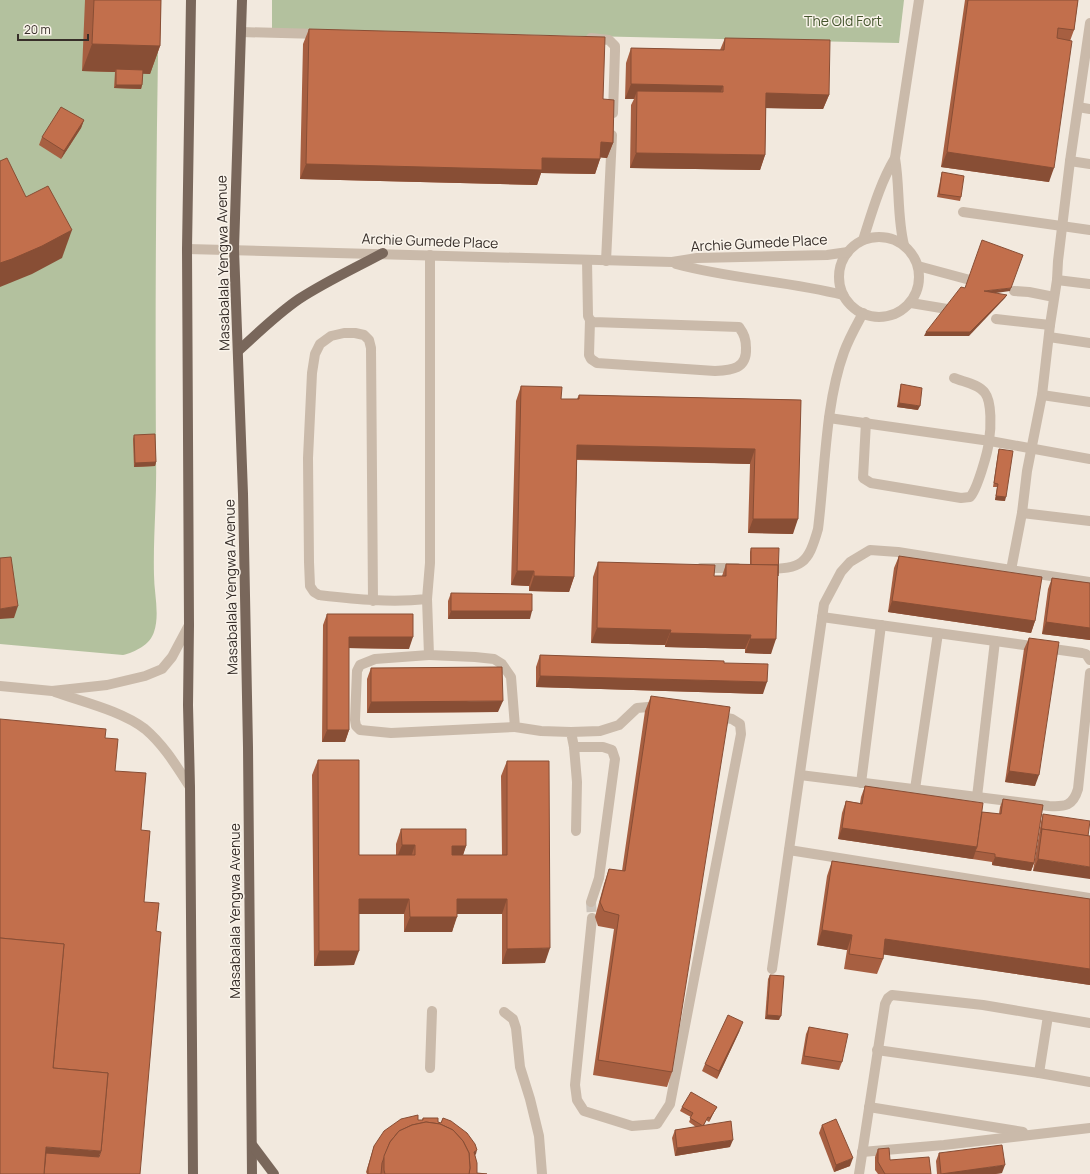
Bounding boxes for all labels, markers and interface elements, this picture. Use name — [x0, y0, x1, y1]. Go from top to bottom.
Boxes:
park label: The Old Fort — [804, 11, 882, 30]
scale bar — [18, 16, 88, 42]
text: 20 m — [24, 21, 51, 38]
street label: Masabalala Yengwa Avenue — [211, 175, 234, 351]
street label: Archie Gumede Place — [361, 229, 499, 252]
street label: Archie Gumede Place — [690, 229, 828, 256]
street label: Masabalala Yengwa Avenue — [219, 499, 242, 675]
street label: Masabalala Yengwa Avenue — [225, 823, 244, 999]

